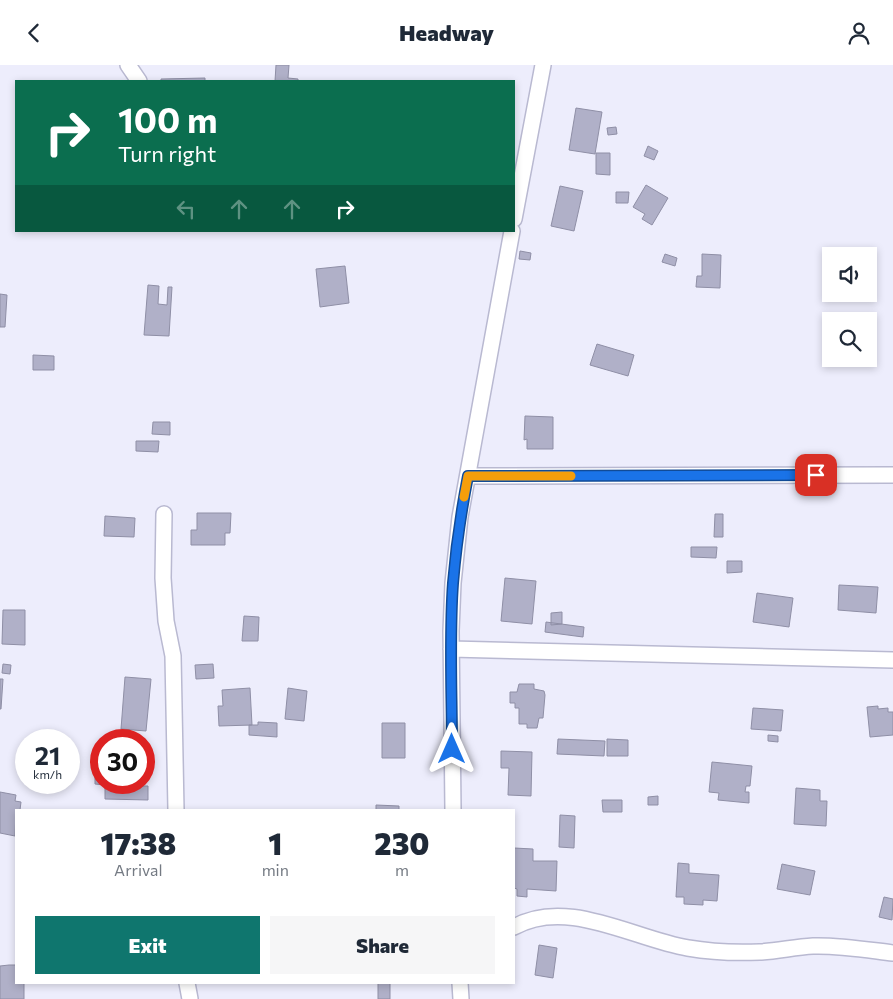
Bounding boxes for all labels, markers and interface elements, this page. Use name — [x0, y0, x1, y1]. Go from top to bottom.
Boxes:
icon: back — [20, 19, 48, 47]
text: Headway — [399, 19, 494, 46]
icon: person — [845, 19, 873, 47]
text: 100 m — [118, 97, 218, 140]
icon: right — [35, 100, 100, 165]
text: Turn right — [118, 140, 216, 167]
icon: left — [172, 195, 200, 223]
icon: ahead — [225, 195, 253, 223]
icon: ahead — [278, 195, 306, 223]
icon: right — [331, 195, 359, 223]
map controls — [822, 247, 877, 367]
button: sound — [822, 247, 877, 302]
button: search — [822, 312, 877, 367]
pin — [795, 454, 837, 496]
icon: arrive — [802, 461, 830, 489]
position arrow — [425, 722, 477, 774]
speed limit sign: 30 — [90, 729, 155, 794]
text: 21 — [35, 740, 60, 770]
text: km/h — [33, 767, 62, 781]
text: 17:38 — [100, 824, 176, 861]
text: 1 — [268, 824, 282, 861]
text: 230 — [374, 824, 430, 861]
text: Arrival — [114, 860, 163, 879]
text: min — [262, 860, 289, 879]
text: m — [395, 860, 409, 879]
button: Exit — [35, 916, 260, 974]
button: Share — [270, 916, 495, 974]

